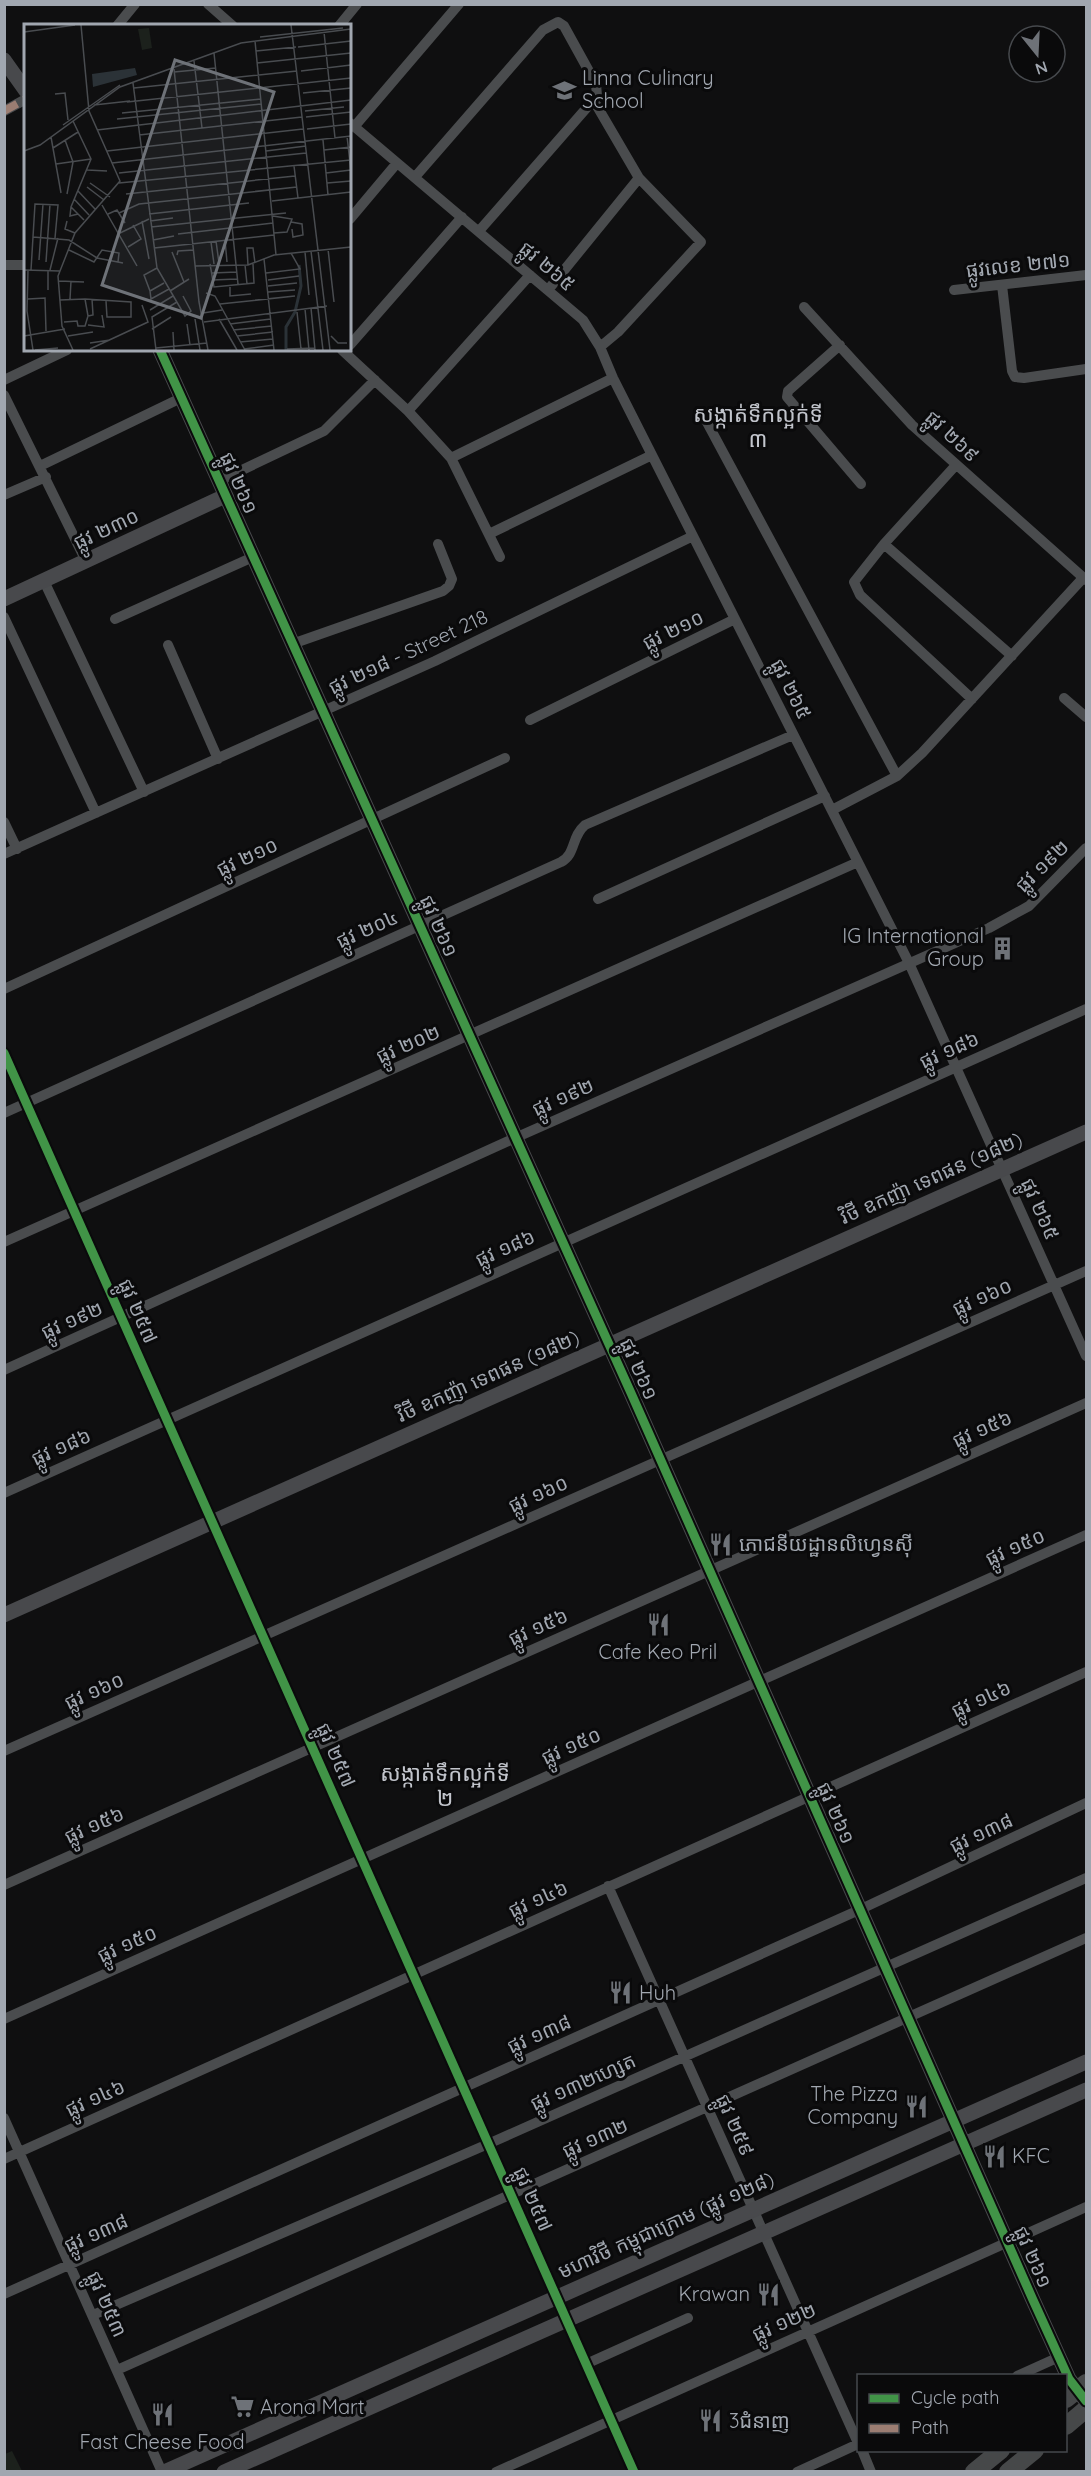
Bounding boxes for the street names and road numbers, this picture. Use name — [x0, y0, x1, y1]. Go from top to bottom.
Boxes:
street label: ផ្លូវ ២៦៥ — [510, 235, 580, 301]
street label: ផ្លូវលេខ ២៧១ — [964, 247, 1072, 289]
street label: ផ្លូវ ២៦៩ — [915, 404, 985, 472]
street label: ផ្លូវ ២៦១ — [208, 448, 264, 520]
street label: ផ្លូវ ២៣០ — [69, 503, 146, 561]
street label: ផ្លូវ ២១៨ - Street 218 — [324, 604, 495, 706]
street label: ផ្លូវ ២១០ — [638, 604, 711, 661]
street label: ផ្លូវ ២៦៥ — [759, 654, 817, 727]
street label: ផ្លូវ ២១០ — [212, 831, 285, 888]
street label: ផ្លូវ ១៩២ — [1010, 834, 1079, 902]
street label: ផ្លូវ ២៦១ — [408, 891, 464, 963]
street label: ផ្លូវ ២០៤ — [332, 904, 404, 960]
street label: ផ្លូវ ២០២ — [372, 1018, 447, 1075]
street label: ផ្លូវ ១៨៦ — [915, 1025, 985, 1080]
street label: ផ្លូវ ១៩២ — [528, 1072, 600, 1128]
street label: វិថី ឧកញ៉ា ទេពផន (១៨២) — [836, 1126, 1026, 1229]
street label: ផ្លូវ ២៦៥ — [1009, 1174, 1065, 1246]
street label: ផ្លូវ ១៨៦ — [471, 1223, 541, 1278]
street label: ផ្លូវ ១៦០ — [948, 1272, 1018, 1327]
street label: ផ្លូវ ២៥៧ — [107, 1275, 164, 1350]
street label: ផ្លូវ ១៩២ — [37, 1295, 109, 1351]
street label: វិថី ឧកញ៉ា ទេពផន (១៨២) — [393, 1324, 583, 1427]
street label: ផ្លូវ ២៦១ — [608, 1334, 664, 1406]
street label: ផ្លូវ ១៥៦ — [948, 1404, 1018, 1459]
street label: ផ្លូវ ១៨៦ — [27, 1422, 97, 1477]
street label: ផ្លូវ ១៦០ — [504, 1469, 574, 1524]
street label: ផ្លូវ ១៥០ — [981, 1522, 1051, 1577]
street label: ផ្លូវ ១៥៦ — [504, 1602, 574, 1657]
street label: ផ្លូវ ១៦០ — [60, 1666, 130, 1721]
street label: ផ្លូវ ១៤៦ — [947, 1674, 1017, 1729]
street label: ផ្លូវ ២៥៧ — [305, 1719, 362, 1794]
street label: ផ្លូវ ១៥០ — [537, 1721, 607, 1776]
street label: ផ្លូវ ២៦១ — [805, 1778, 861, 1850]
street label: ផ្លូវ ១៥៦ — [60, 1800, 130, 1855]
street label: ផ្លូវ ១៣៨ — [945, 1807, 1019, 1864]
street label: ផ្លូវ ១៤៦ — [504, 1874, 574, 1929]
street label: ផ្លូវ ១៥០ — [93, 1919, 163, 1974]
street label: ផ្លូវ ១៣៨ — [503, 2008, 577, 2065]
street label: ផ្លូវ ១៣២ហ្សេត — [526, 2047, 642, 2122]
street label: ផ្លូវ ១៤៦ — [61, 2073, 131, 2128]
street label: ផ្លូវ ២៥៩ — [704, 2090, 760, 2162]
street label: ផ្លូវ ១៣២ — [558, 2112, 635, 2169]
street label: ផ្លូវ ២៥៧ — [502, 2163, 559, 2238]
street label: មហាវិថី កម្ពុជាក្រោម (ផ្លូវ ១២៨) — [554, 2166, 780, 2290]
street label: ផ្លូវ ១៣៨ — [60, 2207, 134, 2264]
street label: ផ្លូវ ២៦១ — [1002, 2222, 1058, 2294]
street label: ផ្លូវ ២៥៣ — [76, 2267, 133, 2344]
street label: ផ្លូវ ១២២ — [748, 2296, 823, 2353]

